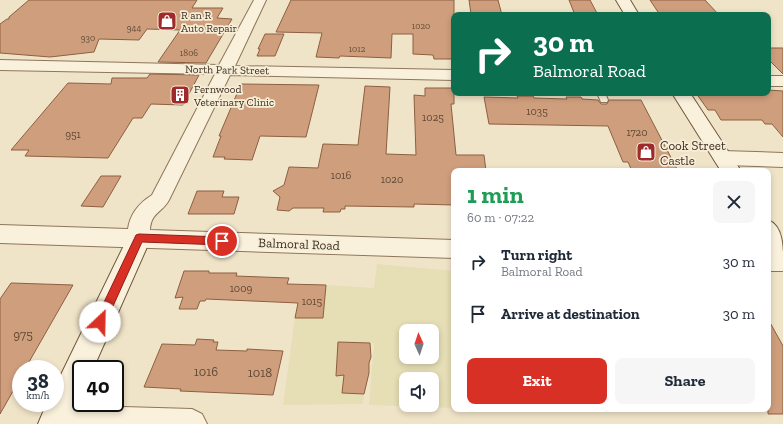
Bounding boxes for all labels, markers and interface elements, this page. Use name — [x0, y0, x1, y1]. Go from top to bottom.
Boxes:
place label: R an R Auto Repair — [181, 9, 238, 35]
shop icon: R an R Auto Repair — [156, 10, 178, 32]
house number: 1020 — [412, 21, 430, 31]
house number: 944 — [127, 23, 141, 33]
text: 30 m — [533, 26, 594, 59]
icon: right — [467, 28, 519, 80]
house number: 930 — [81, 33, 95, 43]
house number: 1012 — [349, 44, 366, 54]
house number: 1806 — [180, 48, 198, 58]
text: Balmoral Road — [533, 60, 646, 82]
street label: North Park Street — [185, 63, 270, 77]
place label: Fernwood Veterinary Clinic — [193, 83, 274, 109]
building icon: Fernwood Veterinary Clinic — [169, 84, 191, 106]
house number: 1035 — [526, 105, 548, 118]
house number: 1025 — [422, 111, 444, 124]
house number: 1720 — [626, 126, 648, 139]
house number: 951 — [65, 128, 82, 141]
place label: Cook Street Castle — [660, 138, 726, 168]
shop icon: Cook Street Castle — [635, 141, 657, 163]
house number: 1016 — [331, 169, 351, 182]
house number: 1020 — [381, 173, 403, 186]
text: 1 min — [467, 180, 524, 209]
button: close — [713, 181, 755, 223]
text: 60 m · 07:22 — [467, 210, 534, 225]
pin — [205, 224, 239, 258]
icon: arrive — [211, 230, 233, 252]
street label: Balmoral Road — [258, 235, 340, 253]
text: Turn right — [501, 246, 572, 264]
icon: right — [467, 251, 489, 273]
text: 30 m — [723, 253, 755, 271]
text: Balmoral Road — [501, 264, 583, 279]
house number: 1009 — [230, 282, 253, 295]
house number: 1015 — [302, 295, 323, 308]
position arrow — [79, 301, 121, 343]
icon: arrive — [467, 303, 489, 325]
text: Arrive at destination — [501, 305, 640, 323]
text: 30 m — [723, 305, 755, 323]
north arrow — [399, 324, 439, 364]
map controls — [399, 324, 439, 412]
house number: 975 — [13, 327, 33, 342]
button: Exit — [467, 358, 607, 404]
button: Share — [615, 358, 755, 404]
speed limit sign: 40 — [72, 360, 124, 412]
house number: 1016 — [194, 364, 218, 379]
house number: 1018 — [248, 365, 272, 380]
text: 38 — [27, 369, 49, 393]
button: sound — [399, 372, 439, 412]
text: km/h — [27, 390, 49, 402]

